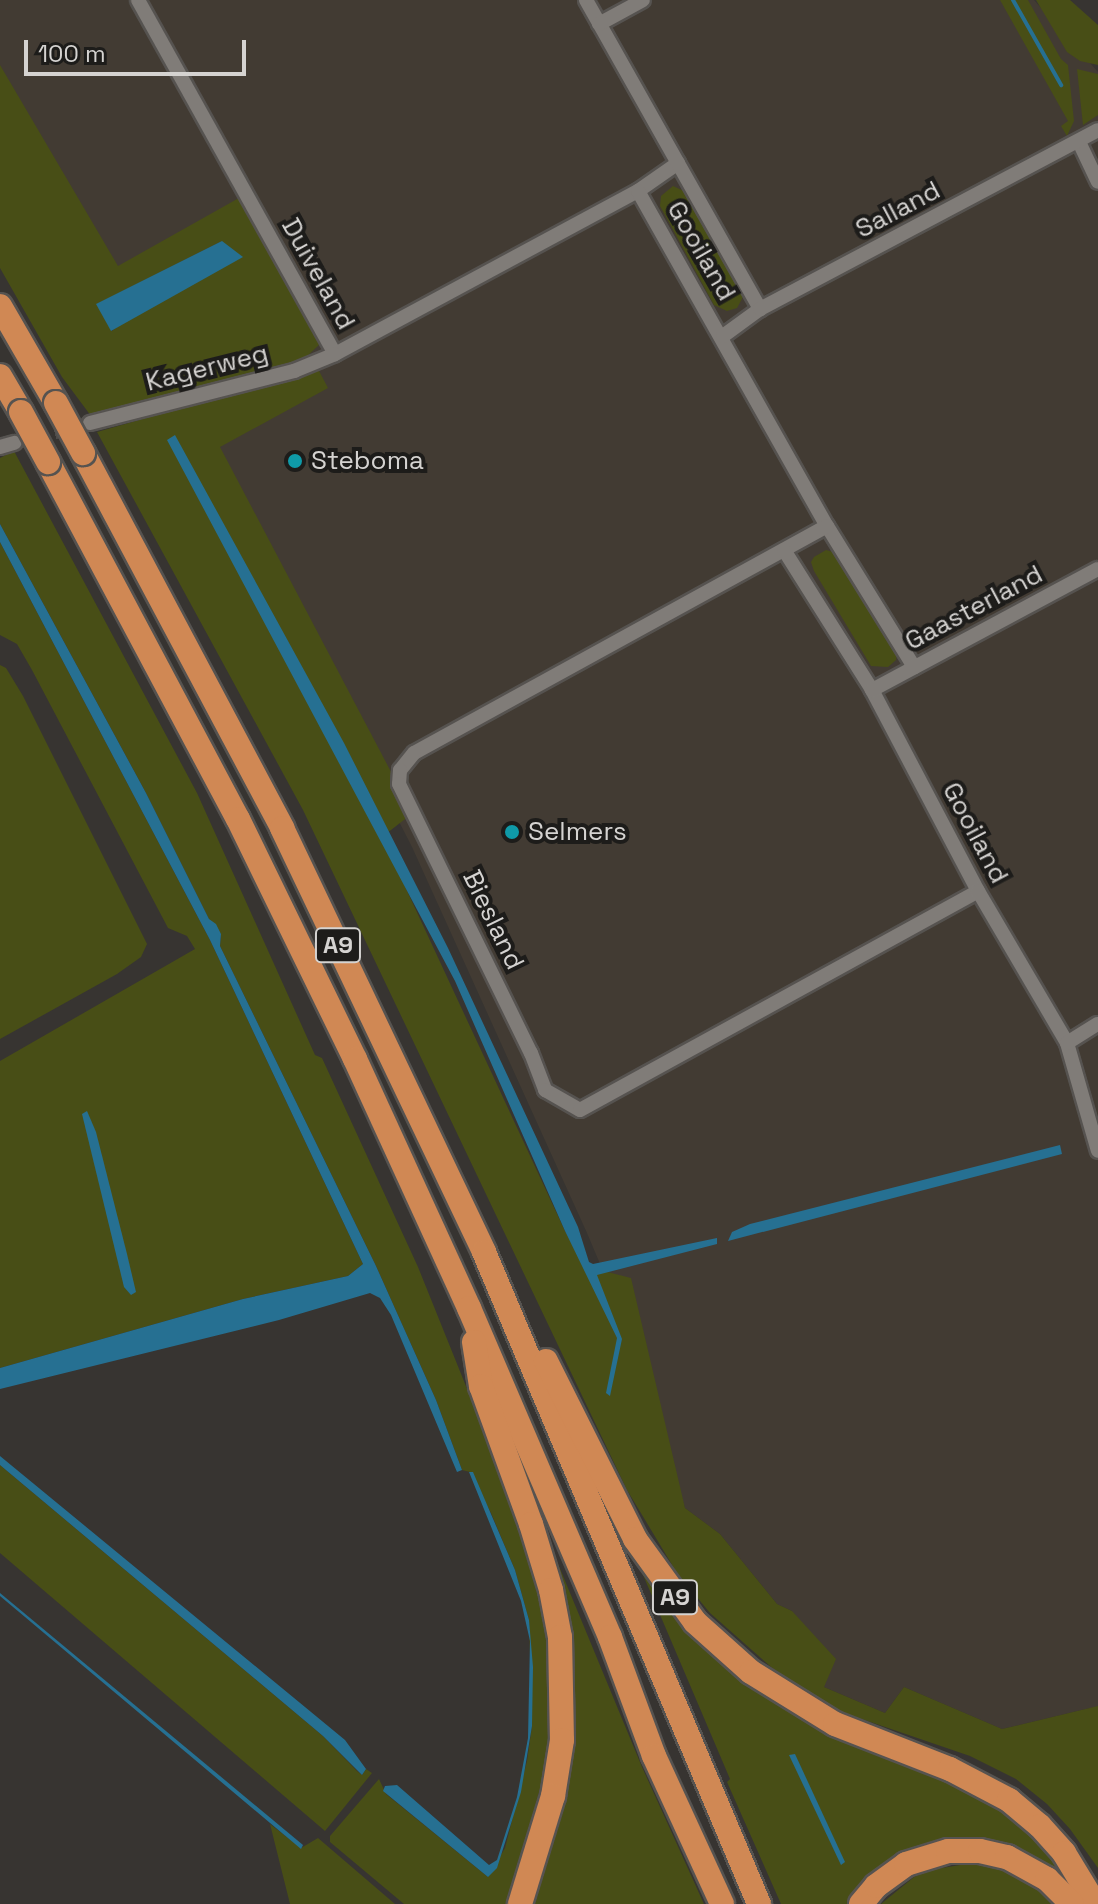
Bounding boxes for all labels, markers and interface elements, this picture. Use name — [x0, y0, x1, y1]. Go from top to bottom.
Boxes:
scale bar — [28, 24, 250, 74]
text: 100 m — [38, 38, 106, 69]
street label: Salland — [850, 175, 946, 245]
street label: Gooiland — [660, 196, 742, 306]
street label: Duiveland — [275, 213, 361, 335]
street label: Kagerweg — [143, 338, 271, 398]
place label: Steboma — [311, 445, 424, 477]
marker: Steboma — [286, 452, 304, 470]
street label: Gaasterland — [900, 559, 1048, 657]
street label: Gooiland — [935, 777, 1015, 889]
place label: Selmers — [528, 816, 627, 848]
marker: Selmers — [503, 823, 521, 841]
street label: Biesland — [456, 865, 530, 975]
road number: A9 — [314, 925, 362, 965]
road number: A9 — [651, 1577, 699, 1617]

